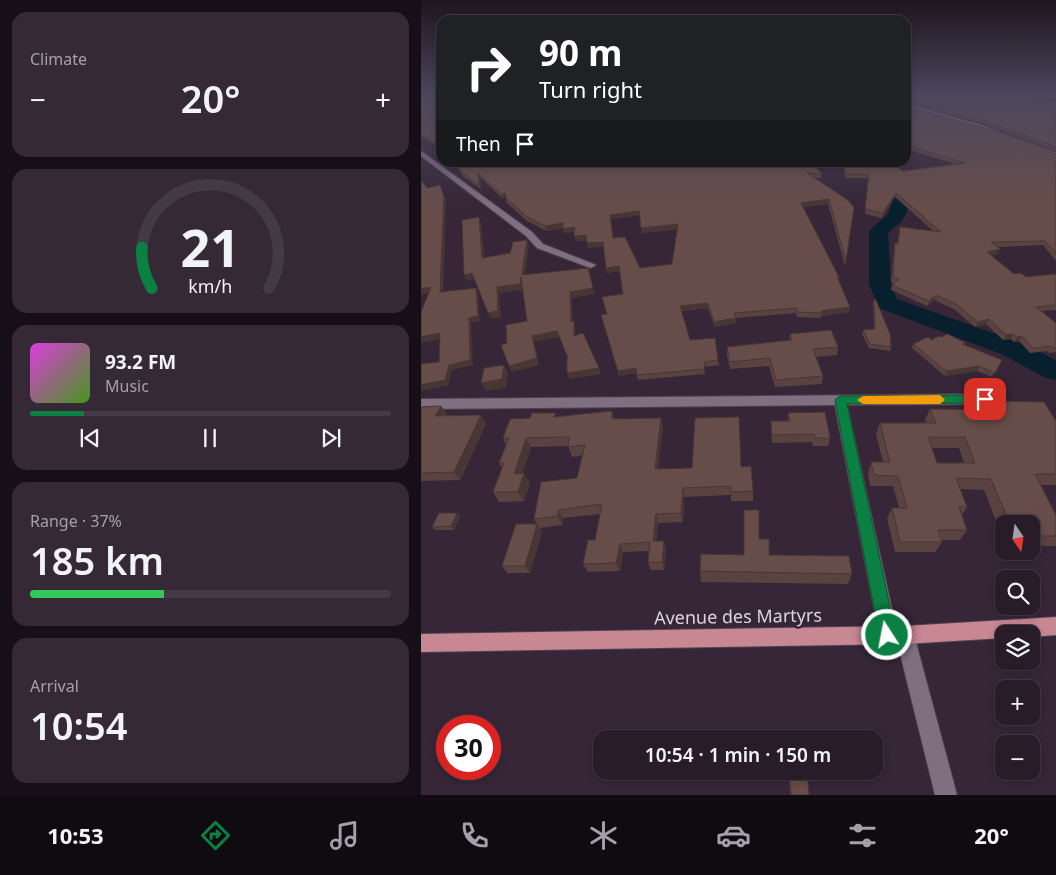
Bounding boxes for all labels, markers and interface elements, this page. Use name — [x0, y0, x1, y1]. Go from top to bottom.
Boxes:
text: 90 m — [539, 29, 622, 76]
icon: right — [456, 35, 521, 100]
text: Climate — [30, 48, 87, 70]
text: 20° — [181, 72, 240, 124]
text: Turn right — [539, 74, 642, 104]
text: − — [30, 80, 46, 118]
text: + — [375, 80, 391, 118]
icon: arrive — [511, 130, 539, 158]
text: Then — [456, 131, 501, 157]
text: 21 — [181, 211, 240, 282]
text: km/h — [189, 274, 232, 298]
text: 93.2 FM — [105, 349, 176, 375]
text: Music — [105, 375, 149, 397]
pin — [964, 378, 1006, 420]
icon: arrive — [971, 385, 999, 413]
icon: previous — [76, 424, 104, 452]
icon: pause — [196, 424, 224, 452]
icon: next — [317, 424, 345, 452]
text: Range · 37% — [30, 510, 122, 532]
north arrow — [995, 515, 1040, 560]
map controls — [995, 515, 1040, 780]
text: 185 km — [30, 534, 164, 586]
button: search — [995, 570, 1040, 615]
street label: Avenue des Martyrs — [654, 603, 822, 629]
position arrow — [860, 608, 912, 660]
button: layers — [995, 625, 1040, 670]
text: Arrival — [30, 675, 79, 697]
button: + — [995, 680, 1040, 725]
text: 10:54 — [30, 699, 127, 751]
speed limit sign: 30 — [436, 715, 501, 780]
button: − — [995, 735, 1040, 780]
text: 10:54 · 1 min · 150 m — [645, 742, 831, 768]
icon: directions — [198, 818, 233, 853]
icon: music — [327, 818, 362, 853]
icon: phone — [457, 818, 492, 853]
icon: climate — [586, 818, 621, 853]
icon: car — [716, 818, 751, 853]
icon: filters — [845, 818, 880, 853]
text: 10:53 — [47, 820, 104, 850]
text: 20° — [974, 820, 1009, 850]

